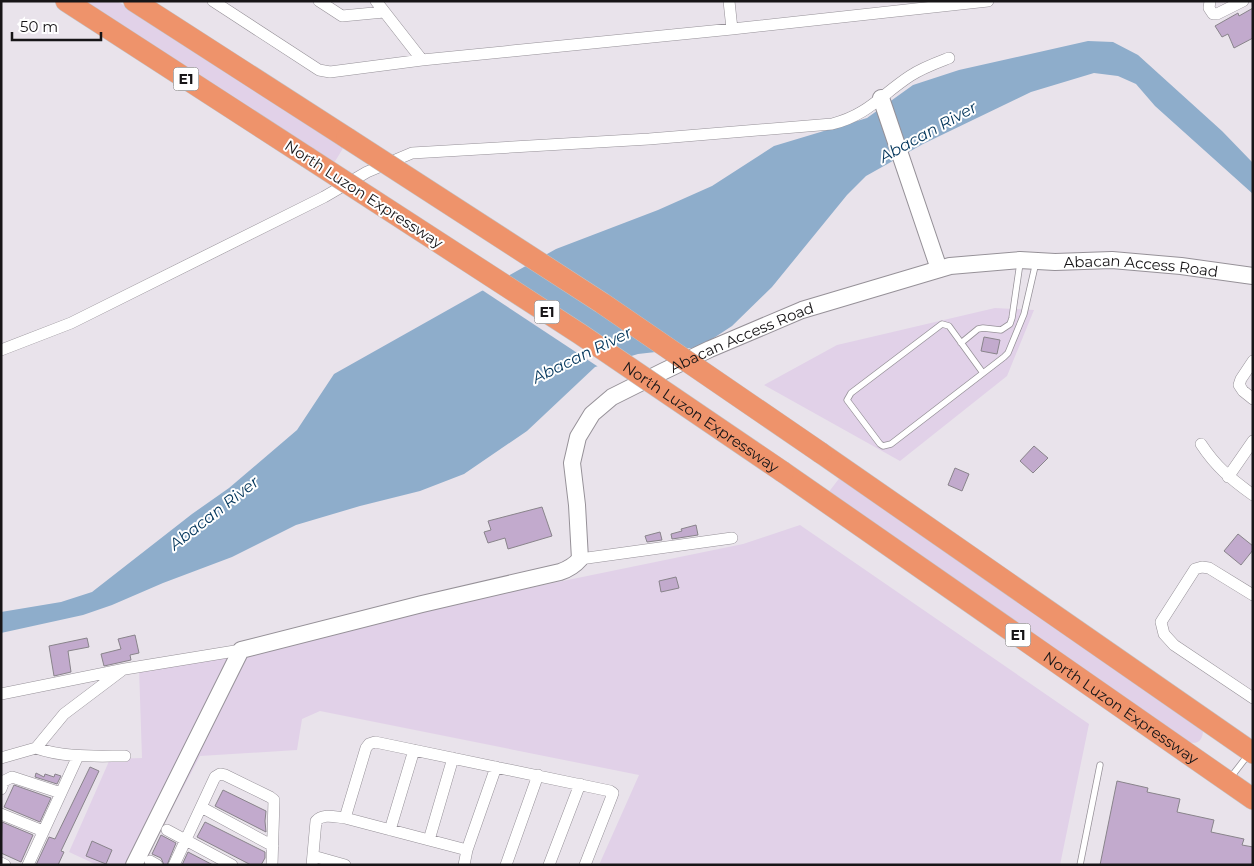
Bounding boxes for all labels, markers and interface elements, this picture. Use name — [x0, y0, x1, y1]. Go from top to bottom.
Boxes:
scale bar — [12, 10, 101, 42]
text: 50 m — [20, 17, 58, 36]
road number: E1 — [174, 68, 198, 90]
water label: Abacan River — [875, 97, 980, 167]
street label: North Luzon Expressway — [281, 136, 447, 253]
street label: Abacan Access Road — [1063, 250, 1220, 281]
street label: Abacan Access Road — [666, 298, 816, 376]
road number: E1 — [534, 300, 560, 324]
water label: Abacan River — [528, 322, 635, 388]
street label: North Luzon Expressway — [619, 357, 784, 477]
water label: Abacan River — [165, 472, 263, 554]
road number: E1 — [1006, 624, 1030, 646]
street label: North Luzon Expressway — [1040, 647, 1203, 768]

